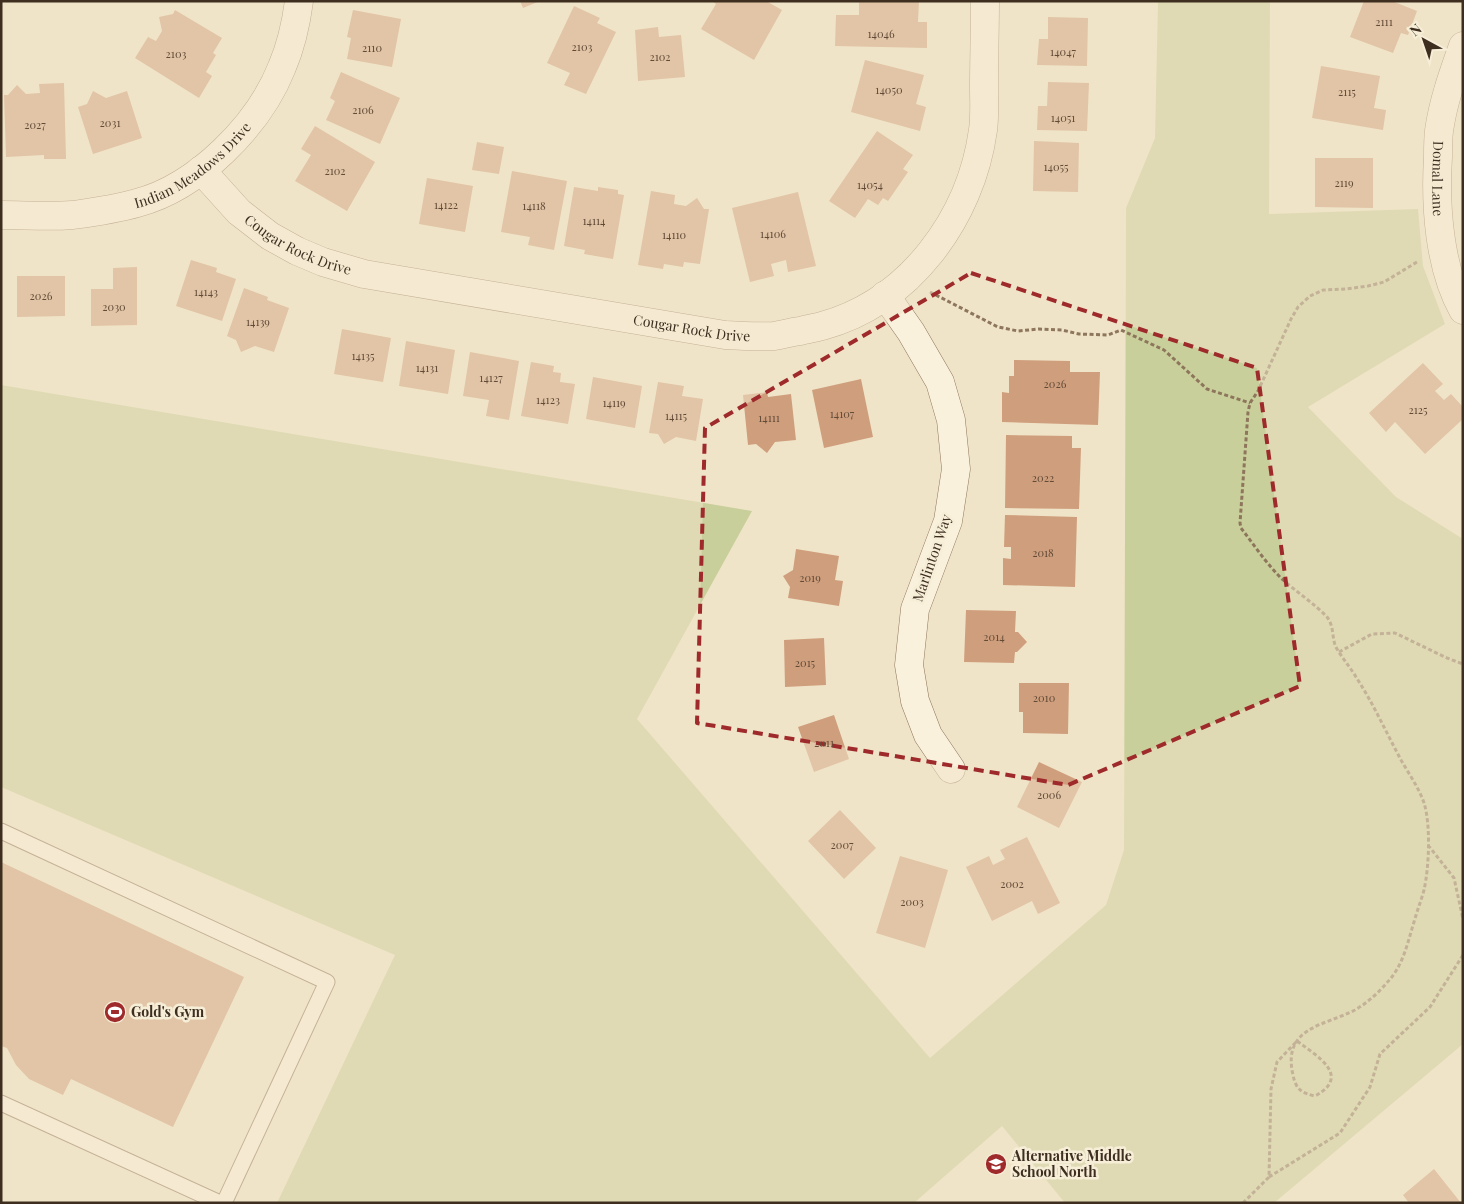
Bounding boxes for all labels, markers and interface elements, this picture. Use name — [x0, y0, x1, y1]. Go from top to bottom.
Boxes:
house number: 2111 — [1375, 14, 1393, 29]
north arrow — [1399, 15, 1449, 65]
text: N — [1405, 19, 1425, 40]
house number: 14046 — [867, 26, 895, 41]
house number: 2103 — [572, 39, 592, 54]
house number: 2110 — [362, 40, 382, 55]
house number: 14047 — [1050, 44, 1076, 59]
house number: 2103 — [166, 46, 186, 61]
house number: 2102 — [649, 49, 671, 64]
house number: 14050 — [875, 82, 903, 97]
house number: 2115 — [1338, 84, 1356, 99]
house number: 2106 — [352, 102, 374, 117]
house number: 14051 — [1051, 110, 1075, 125]
house number: 2031 — [100, 115, 120, 130]
house number: 2027 — [24, 117, 46, 132]
street label: Indian Meadows Drive — [132, 118, 255, 212]
street label: Domal Lane — [1428, 141, 1448, 217]
house number: 14055 — [1043, 159, 1069, 174]
house number: 2102 — [324, 163, 346, 178]
house number: 2119 — [1334, 175, 1354, 190]
house number: 14054 — [857, 177, 884, 192]
house number: 14122 — [434, 197, 458, 212]
house number: 14118 — [522, 198, 546, 213]
street label: Cougar Rock Drive — [241, 210, 354, 279]
house number: 14114 — [582, 213, 606, 228]
house number: 14106 — [760, 226, 786, 241]
house number: 14110 — [662, 227, 687, 242]
house number: 14143 — [194, 284, 218, 299]
house number: 2026 — [30, 288, 53, 303]
house number: 2030 — [102, 299, 126, 314]
street label: Cougar Rock Drive — [632, 310, 751, 345]
house number: 14139 — [246, 314, 270, 329]
house number: 14135 — [352, 348, 375, 363]
house number: 14131 — [416, 360, 438, 375]
house number: 14127 — [479, 370, 503, 385]
house number: 2026 — [1044, 376, 1067, 391]
house number: 14123 — [536, 392, 560, 407]
house number: 14119 — [602, 395, 626, 410]
house number: 2125 — [1408, 402, 1428, 417]
house number: 14107 — [830, 406, 855, 421]
house number: 14115 — [665, 408, 687, 423]
house number: 14111 — [758, 410, 780, 425]
house number: 2022 — [1032, 470, 1054, 485]
street label: Marlinton Way — [908, 512, 955, 604]
house number: 2018 — [1032, 545, 1054, 560]
house number: 2019 — [799, 570, 821, 585]
house number: 2014 — [983, 629, 1005, 644]
house number: 2015 — [795, 655, 816, 670]
house number: 2010 — [1033, 690, 1056, 705]
house number: 2011 — [814, 735, 834, 750]
house number: 2006 — [1037, 787, 1061, 802]
house number: 2007 — [831, 837, 854, 852]
house number: 2002 — [1000, 876, 1024, 891]
house number: 2003 — [900, 894, 924, 909]
sports icon: Gold's Gym — [103, 1000, 127, 1024]
place label: Gold's Gym — [131, 1002, 205, 1021]
place label: Alternative Middle School North — [1011, 1146, 1132, 1181]
school or university icon: Alternative Middle School North — [984, 1152, 1008, 1176]

